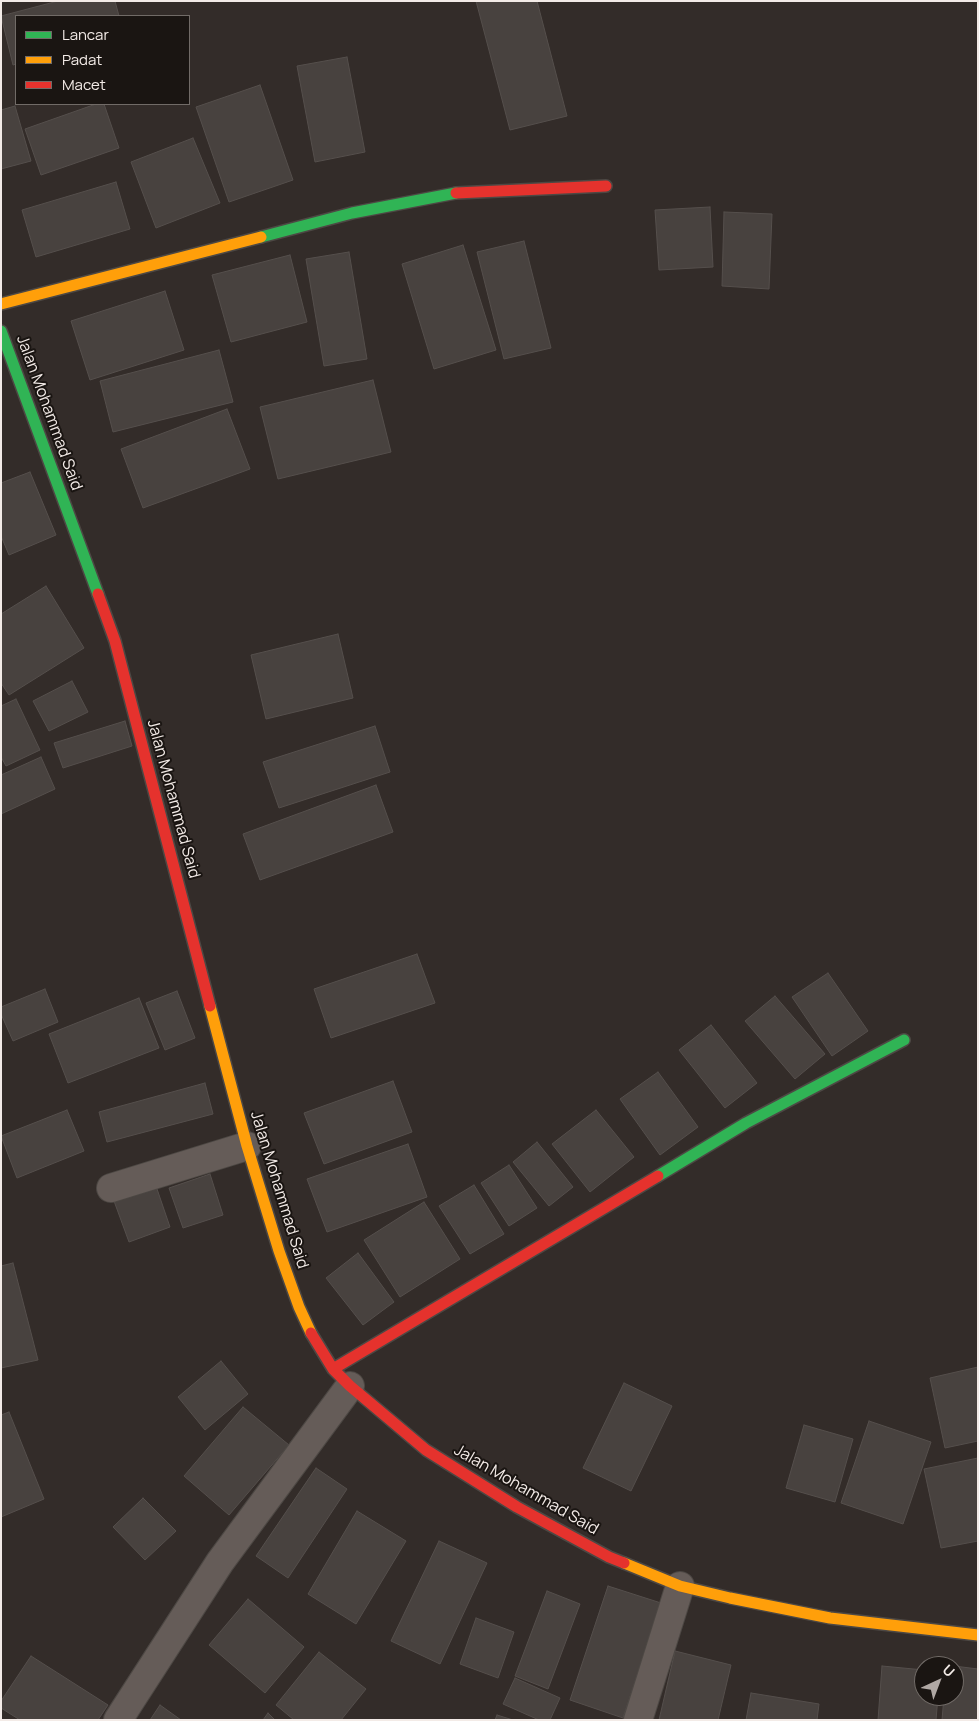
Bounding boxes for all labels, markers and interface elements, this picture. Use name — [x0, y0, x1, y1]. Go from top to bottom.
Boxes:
legend — [15, 15, 190, 105]
text: Lancar — [62, 24, 109, 45]
text: Padat — [62, 49, 102, 70]
text: Macet — [62, 74, 106, 95]
street label: Jalan Mohammad Said — [12, 333, 86, 493]
street label: Jalan Mohammad Said — [143, 717, 203, 881]
street label: Jalan Mohammad Said — [246, 1109, 312, 1271]
street label: Jalan Mohammad Said — [450, 1441, 602, 1539]
north arrow — [914, 1656, 964, 1706]
text: U — [939, 1660, 959, 1681]

